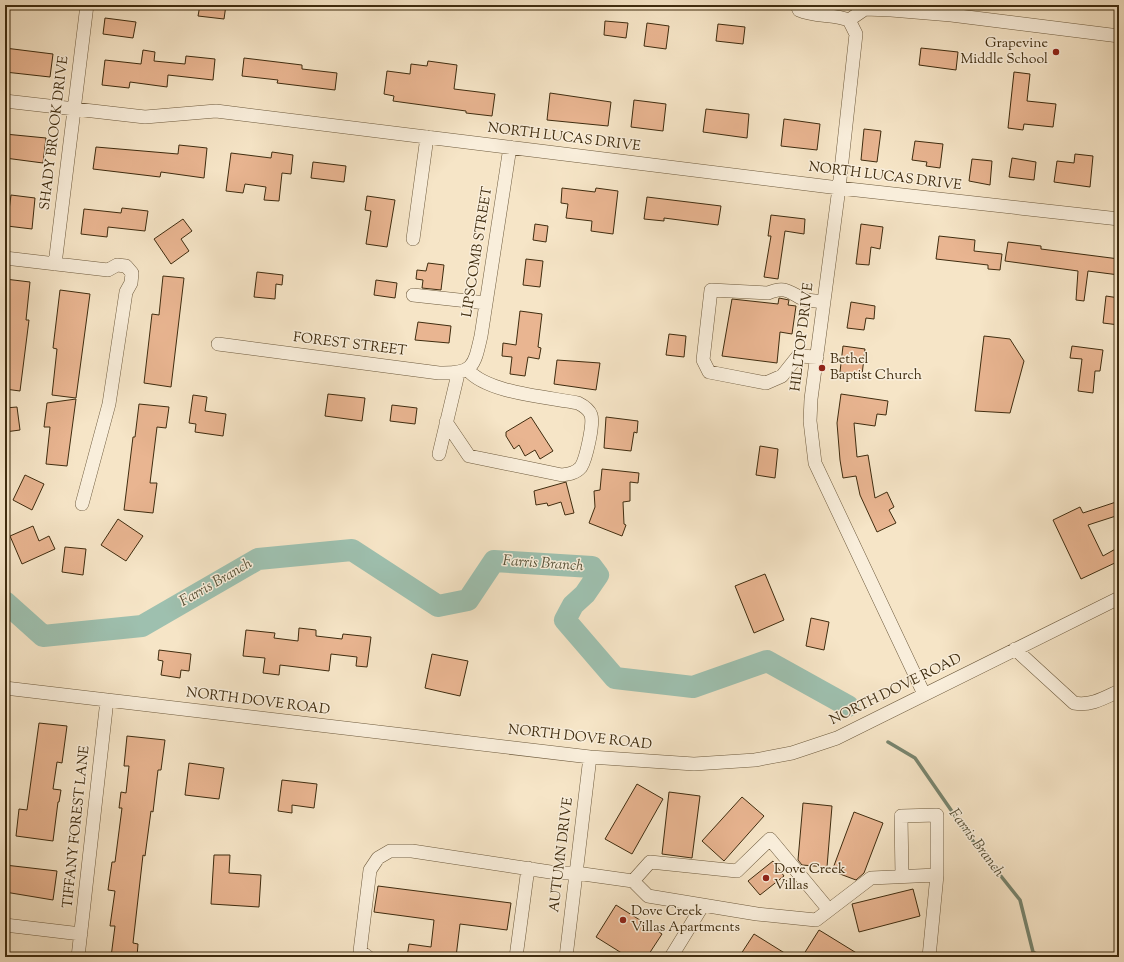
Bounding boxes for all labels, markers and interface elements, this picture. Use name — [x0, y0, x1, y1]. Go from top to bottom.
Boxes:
place label: Grapevine Middle School — [960, 34, 1048, 70]
marker: Grapevine Middle School — [1051, 47, 1061, 57]
street label: SHADY BROOK DRIVE — [36, 54, 74, 211]
street label: NORTH LUCAS DRIVE — [486, 119, 642, 157]
street label: NORTH LUCAS DRIVE — [807, 158, 963, 196]
street label: LIPSCOMB STREET — [458, 185, 498, 319]
street label: HILLTOP DRIVE — [786, 281, 820, 393]
street label: FOREST STREET — [292, 328, 408, 362]
place label: Bethel Baptist Church — [830, 350, 922, 386]
marker: Bethel Baptist Church — [817, 363, 827, 373]
water label: Farris Branch — [502, 551, 585, 577]
water label: Farris Branch — [176, 553, 257, 612]
street label: NORTH DOVE ROAD — [827, 649, 965, 731]
street label: NORTH DOVE ROAD — [185, 683, 331, 721]
street label: NORTH DOVE ROAD — [507, 720, 653, 756]
street label: TIFFANY FOREST LANE — [59, 744, 96, 909]
street label: AUTUMN DRIVE — [545, 796, 579, 914]
water label: Farris Branch — [943, 804, 1009, 882]
place label: Dove Creek Villas — [774, 860, 846, 896]
marker: Dove Creek Villas — [761, 873, 771, 883]
place label: Dove Creek Villas Apartments — [631, 902, 740, 938]
marker: Dove Creek Villas Apartments — [618, 915, 628, 925]

